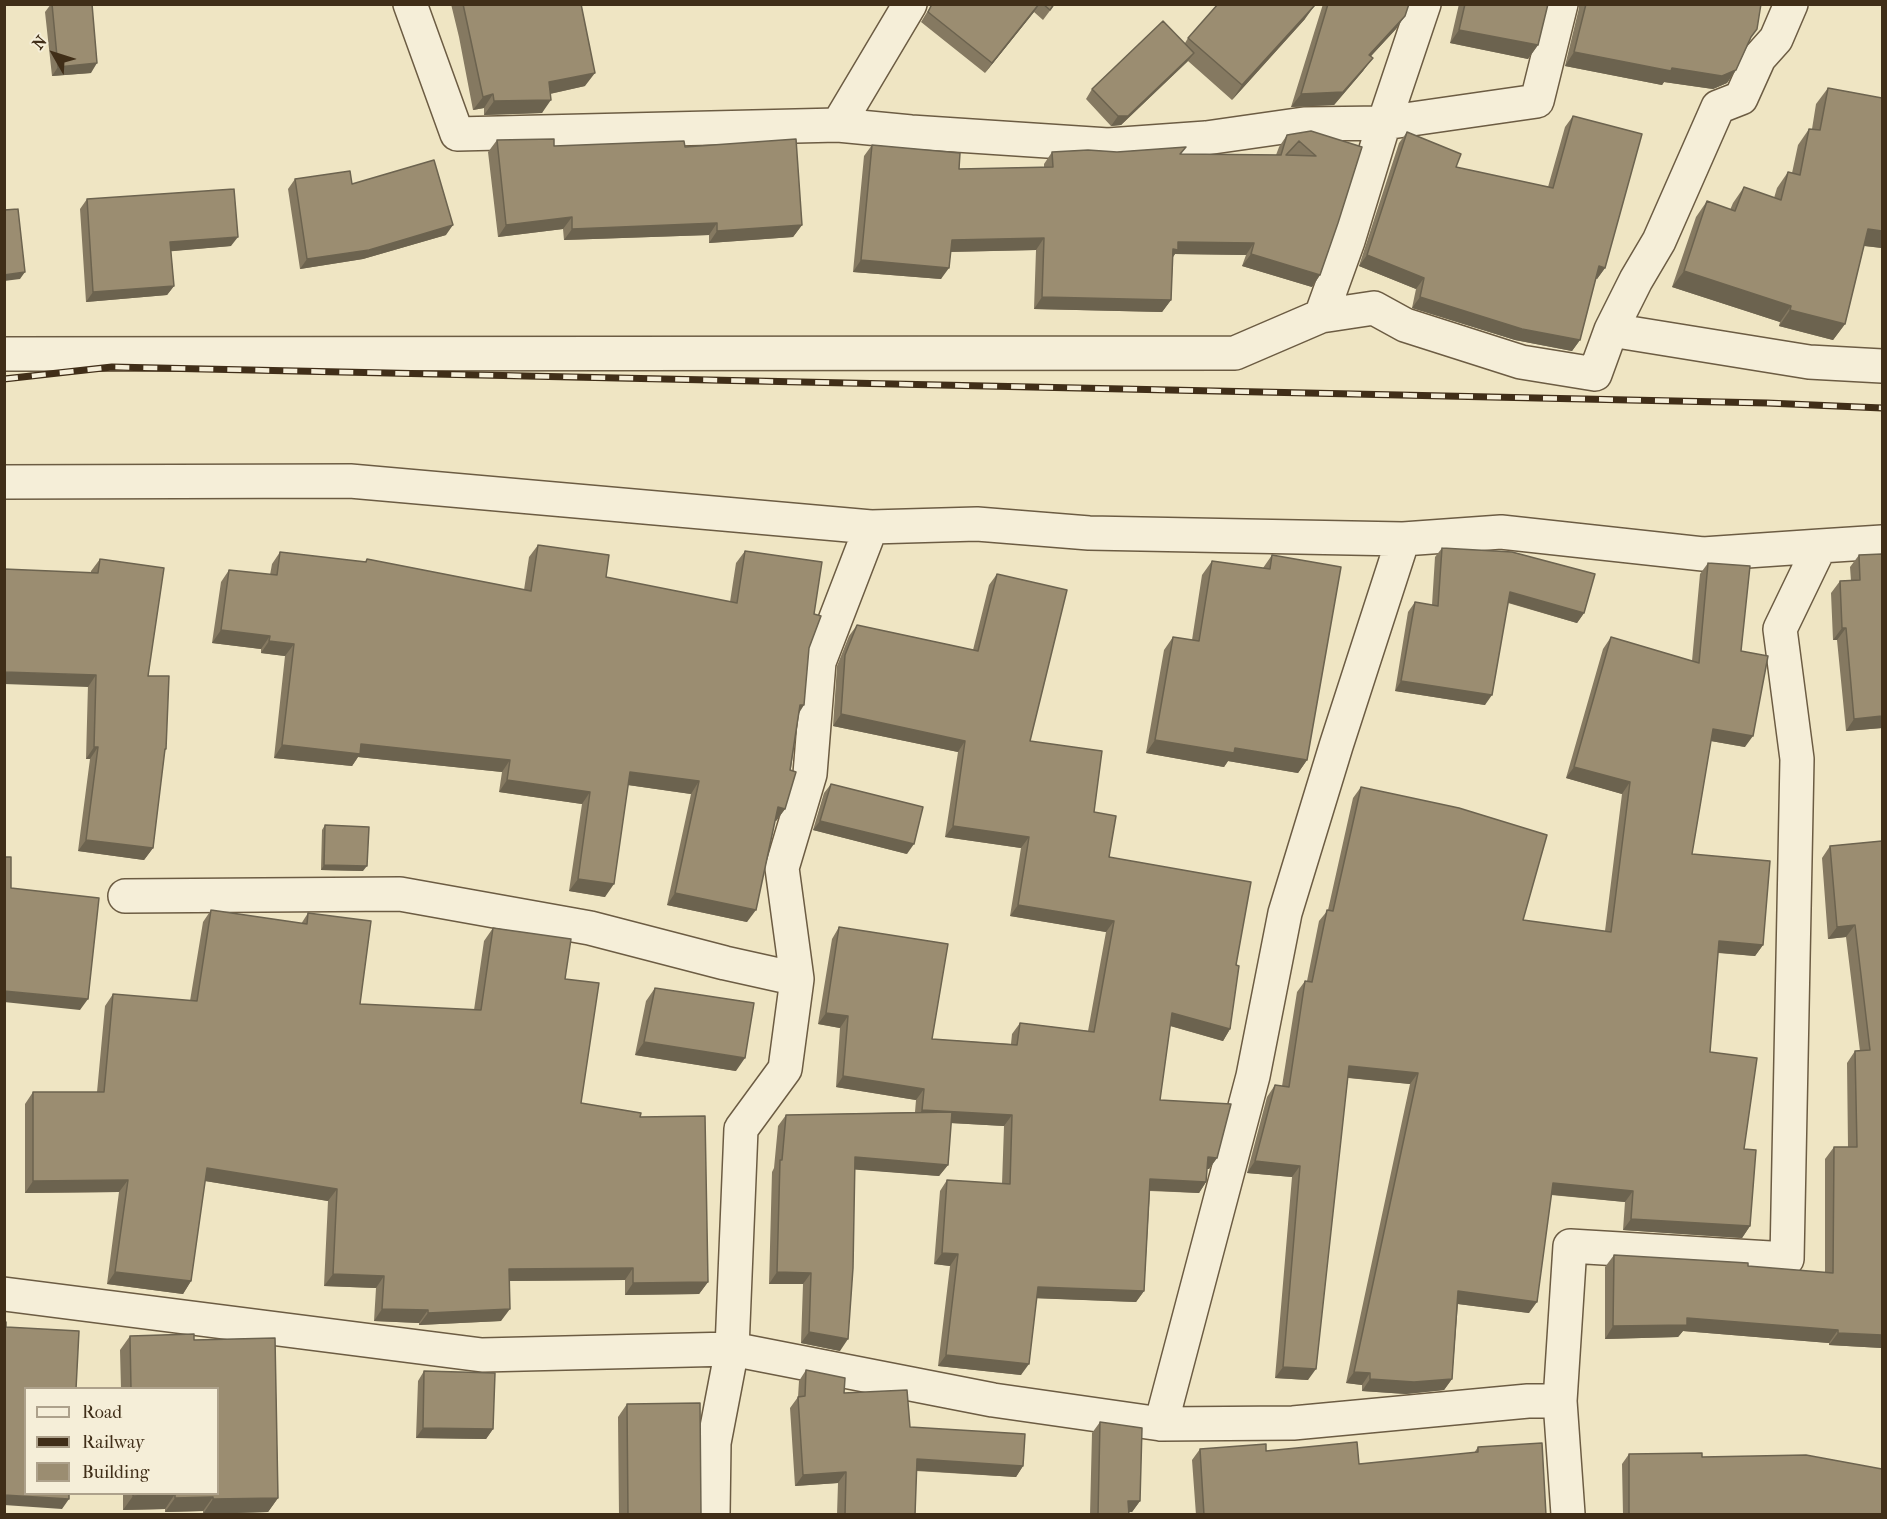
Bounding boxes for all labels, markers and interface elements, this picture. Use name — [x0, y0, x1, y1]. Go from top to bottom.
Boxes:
north arrow — [24, 24, 84, 84]
text: N — [28, 32, 51, 53]
legend — [24, 1387, 219, 1495]
text: Road — [82, 1402, 122, 1423]
text: Railway — [82, 1432, 145, 1453]
text: Building — [82, 1462, 149, 1483]

